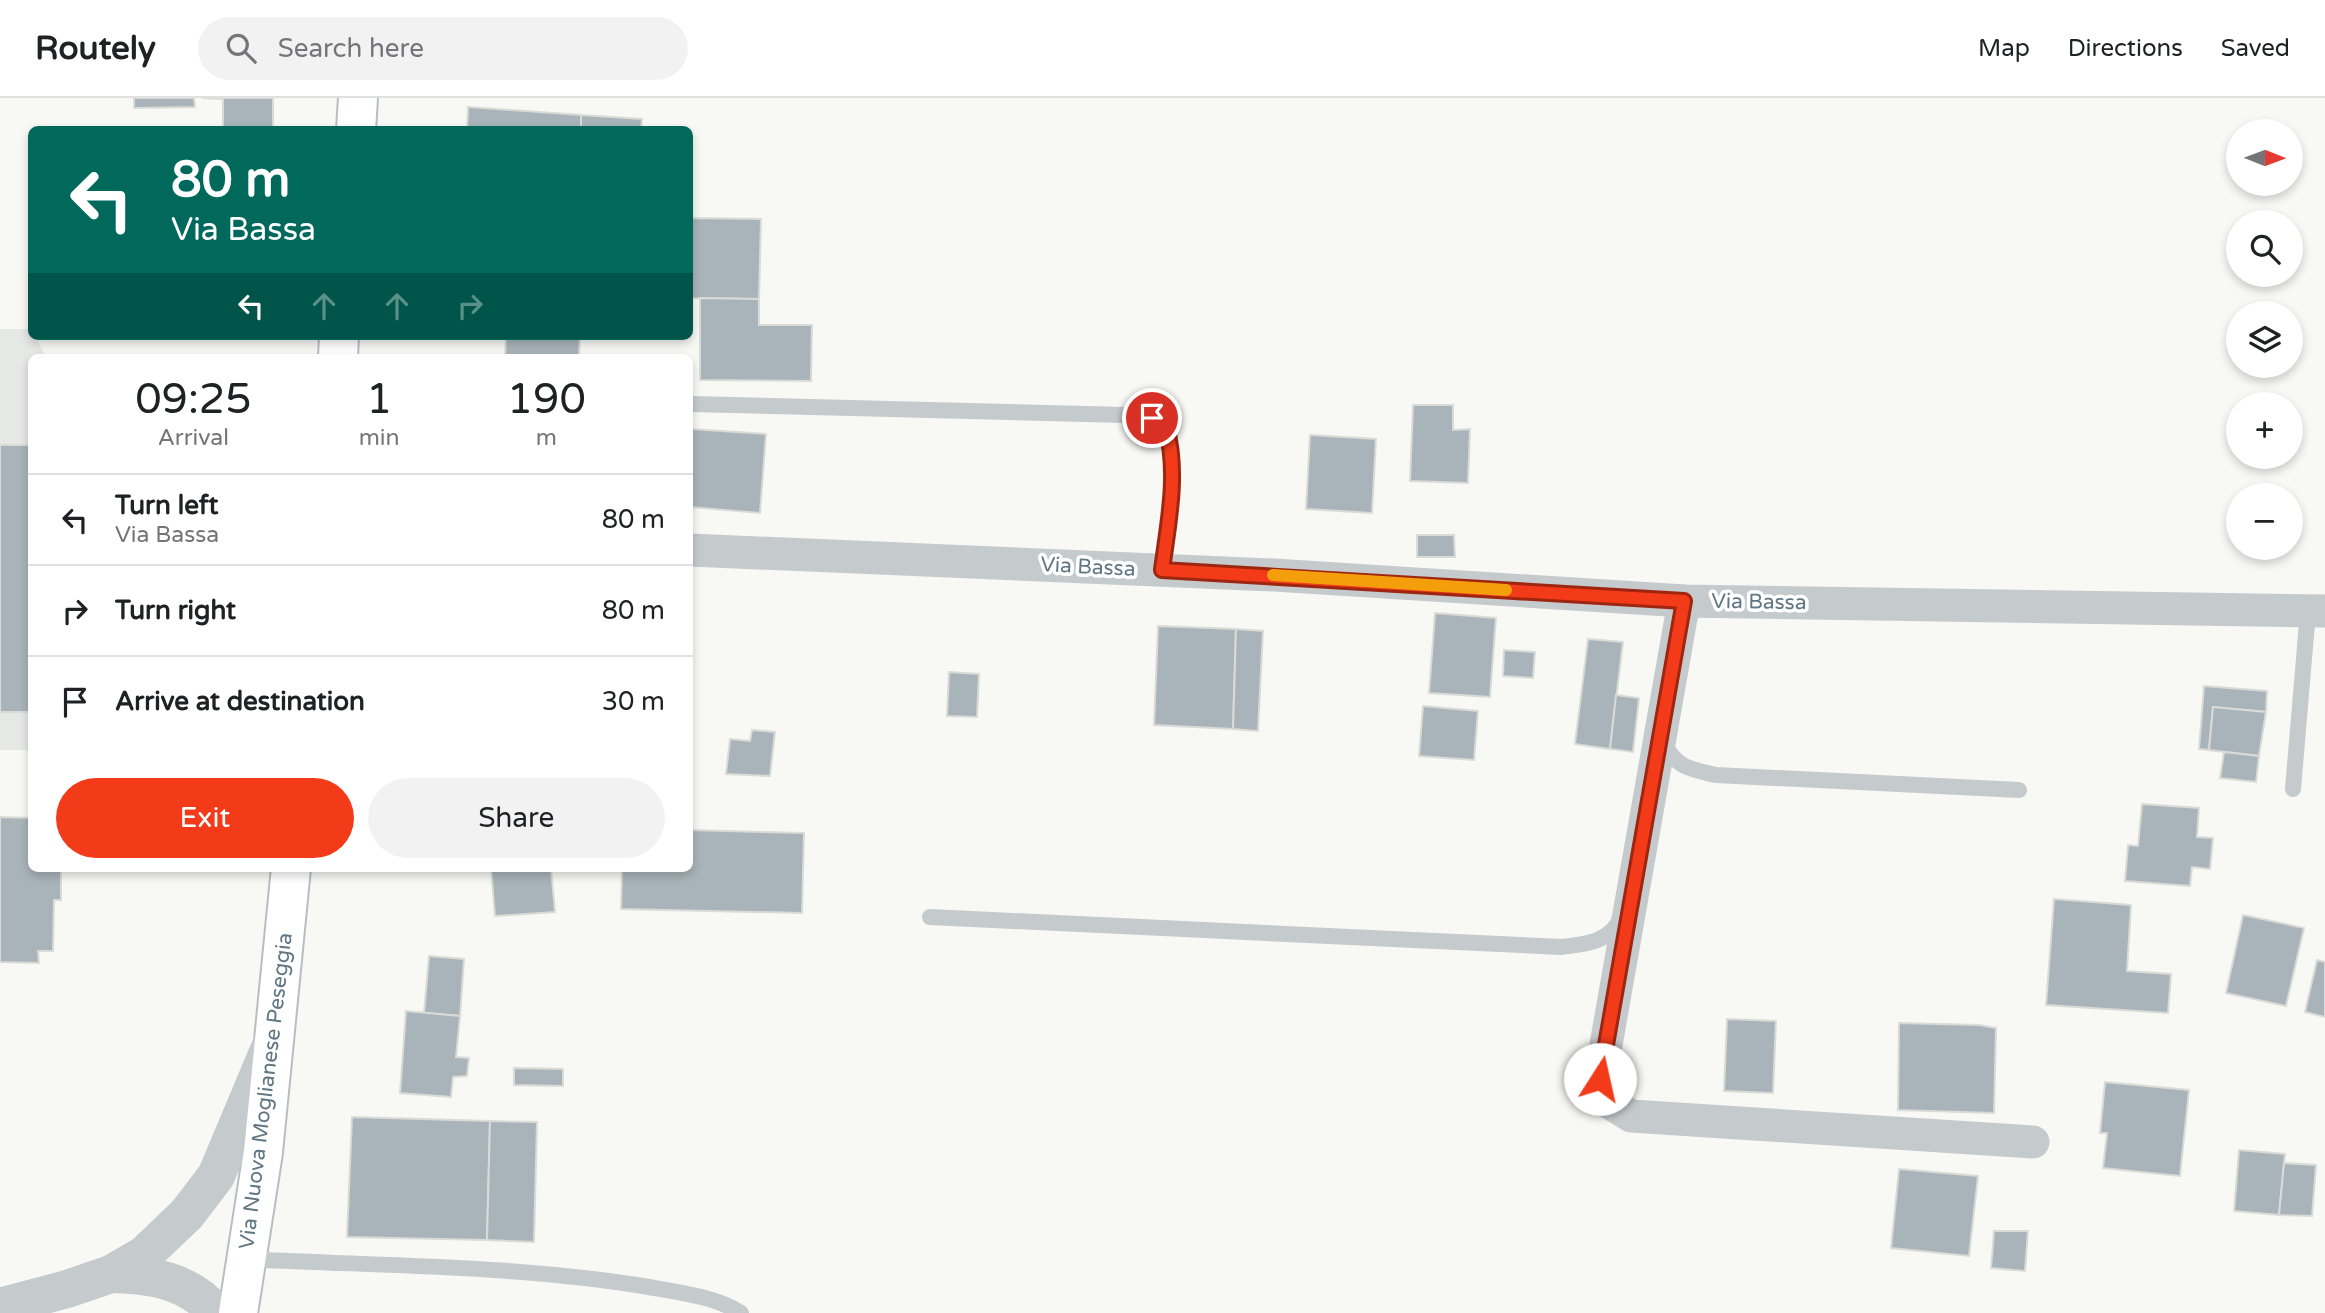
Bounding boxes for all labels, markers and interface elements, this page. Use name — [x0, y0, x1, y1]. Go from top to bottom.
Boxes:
search box — [198, 17, 688, 80]
text: Routely — [35, 29, 156, 68]
icon: search — [222, 29, 260, 67]
text: Search here — [278, 33, 424, 64]
text: Map — [1978, 34, 2030, 63]
text: Directions — [2068, 34, 2183, 63]
text: Saved — [2221, 34, 2290, 63]
north arrow — [2226, 119, 2303, 196]
map controls — [2226, 119, 2303, 560]
text: 80 m — [171, 151, 290, 210]
icon: left — [56, 154, 147, 245]
button: search — [2226, 210, 2303, 287]
text: Via Bassa — [171, 211, 316, 249]
icon: left — [232, 287, 270, 325]
icon: ahead — [305, 287, 343, 325]
icon: ahead — [378, 287, 416, 325]
icon: right — [451, 287, 489, 325]
button: layers — [2226, 301, 2303, 378]
text: 09:25 — [135, 374, 252, 425]
text: 1 — [366, 374, 392, 425]
text: 190 — [507, 374, 586, 425]
pin — [1122, 388, 1182, 448]
button: + — [2226, 392, 2303, 469]
icon: arrive — [1133, 399, 1171, 437]
text: Arrival — [158, 424, 229, 452]
text: min — [359, 424, 400, 452]
text: m — [536, 424, 557, 452]
button: − — [2226, 483, 2303, 560]
text: Turn left — [115, 490, 218, 521]
icon: left — [56, 501, 94, 539]
text: 80 m — [602, 504, 665, 535]
text: Via Bassa — [115, 521, 219, 549]
street label: Via Bassa — [1040, 552, 1136, 582]
street label: Via Bassa — [1711, 589, 1807, 615]
icon: right — [56, 592, 94, 630]
text: Turn right — [115, 595, 236, 626]
text: 80 m — [602, 595, 665, 626]
icon: arrive — [56, 683, 94, 721]
text: Arrive at destination — [115, 686, 365, 717]
text: 30 m — [602, 686, 665, 717]
button: Exit — [56, 778, 354, 858]
button: Share — [368, 778, 665, 858]
street label: Via Nuova Moglianese Peseggia — [234, 931, 298, 1251]
position arrow — [1563, 1042, 1637, 1116]

